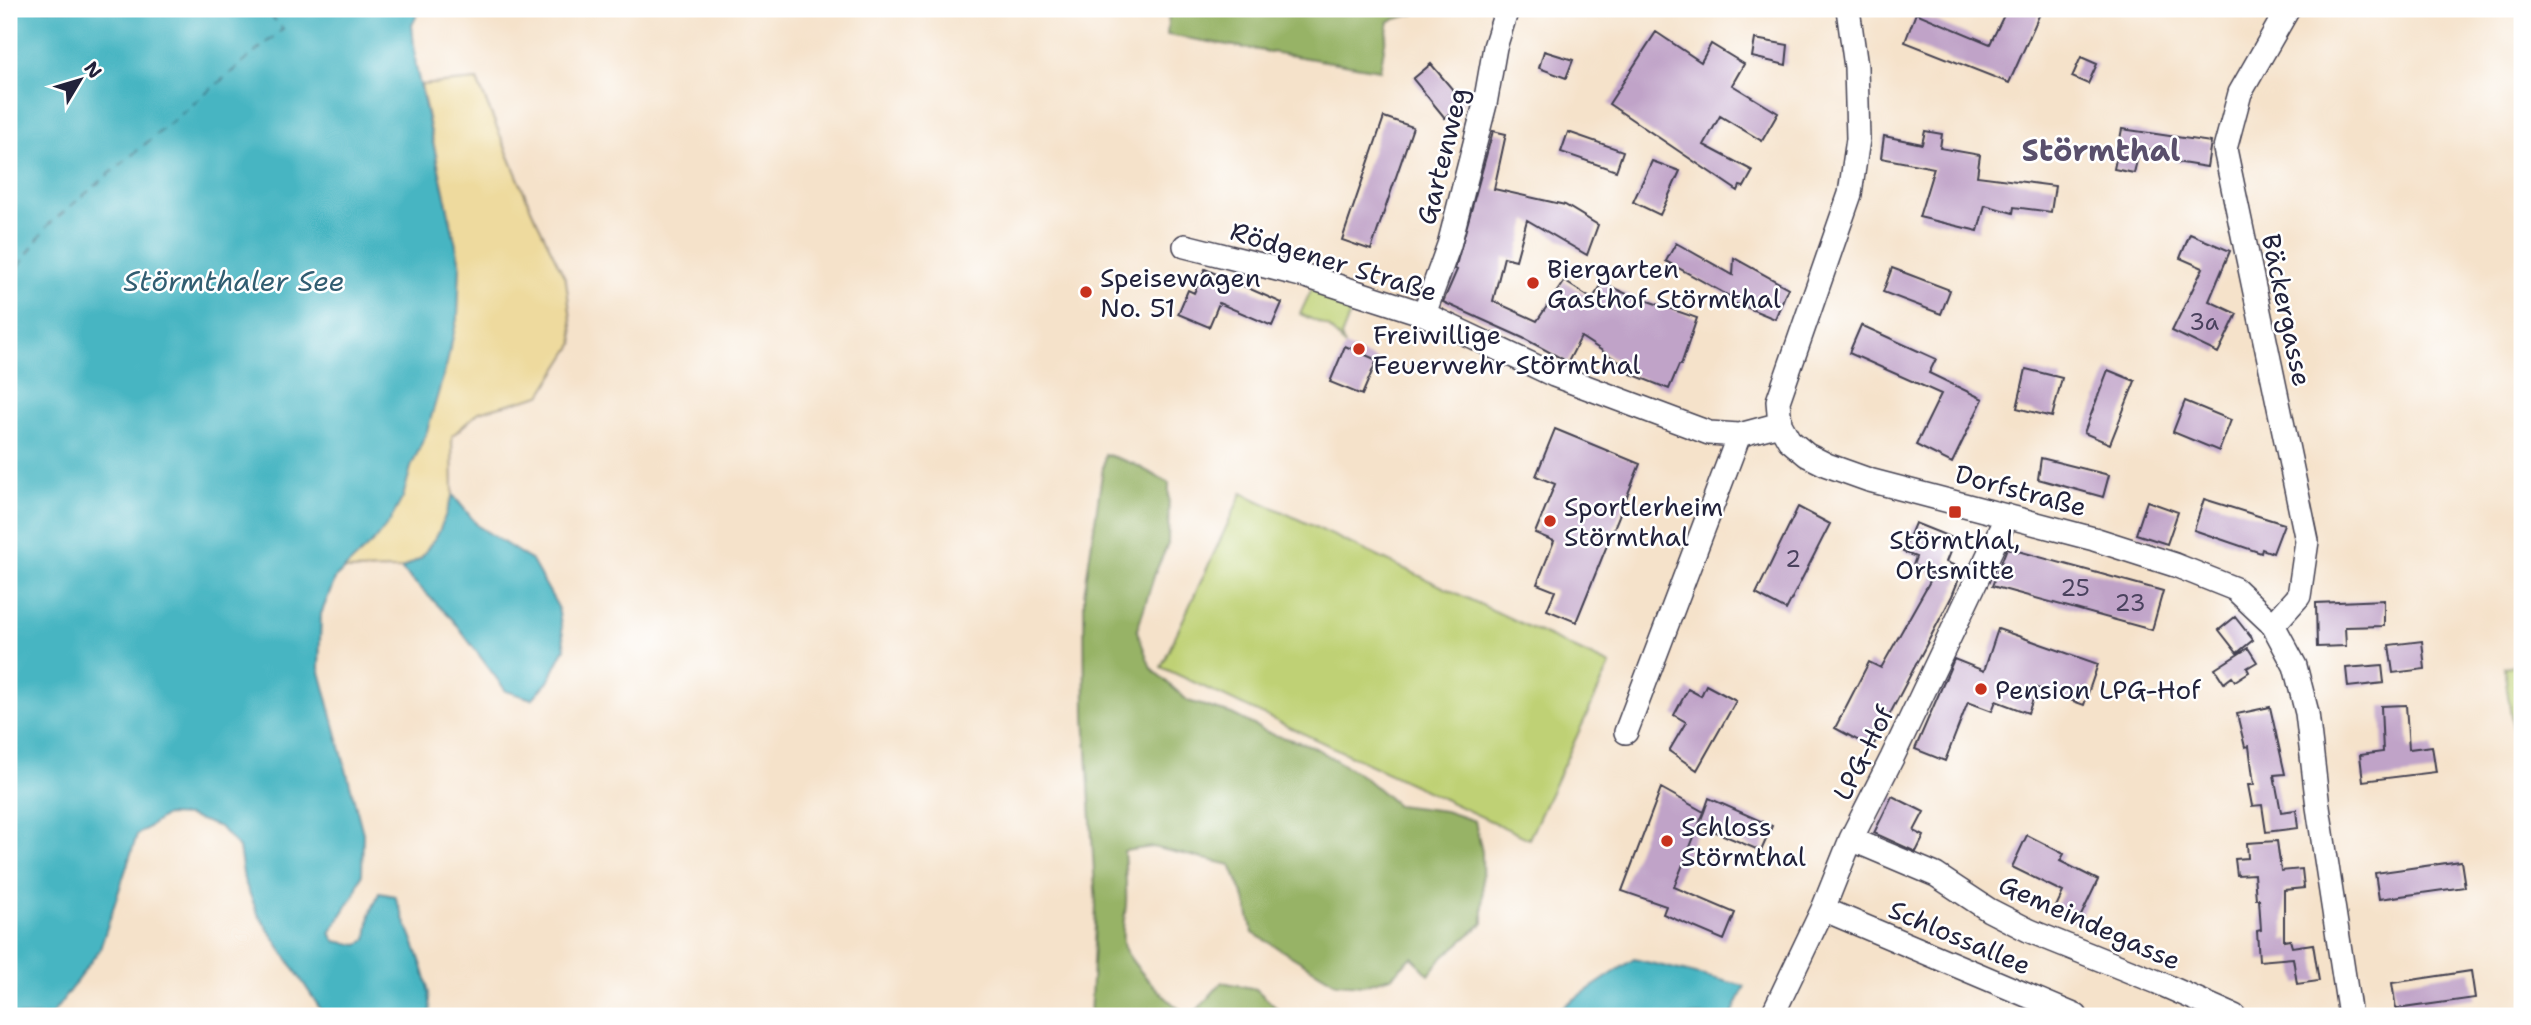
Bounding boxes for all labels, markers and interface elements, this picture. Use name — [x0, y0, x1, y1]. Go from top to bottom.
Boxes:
north arrow — [46, 46, 116, 116]
text: N — [79, 56, 107, 83]
street label: Gartenweg — [1408, 84, 1476, 228]
district label: Störmthal — [2022, 130, 2180, 171]
street label: Rödgener Straße — [1226, 213, 1442, 309]
street label: Bäckergasse — [2254, 231, 2320, 389]
place label: Biergarten Gasthof Störmthal — [1547, 251, 1781, 316]
place label: Speisewagen No. 51 — [1100, 260, 1261, 325]
water label: Störmthaler See — [123, 262, 345, 300]
marker: Biergarten Gasthof Störmthal — [1525, 275, 1541, 291]
marker: Speisewagen No. 51 — [1078, 284, 1094, 300]
house number: 3a — [2189, 307, 2219, 337]
place label: Freiwillige Feuerwehr Störmthal — [1373, 317, 1641, 382]
marker: Freiwillige Feuerwehr Störmthal — [1351, 341, 1367, 357]
street label: Dorfstraße — [1951, 456, 2091, 524]
place label: Sportlerheim Störmthal — [1564, 489, 1723, 554]
marker: Störmthal, Ortsmitte — [1947, 504, 1963, 520]
marker: Sportlerheim Störmthal — [1542, 513, 1558, 529]
place label: Störmthal, Ortsmitte — [1889, 522, 2021, 587]
house number: 2 — [1785, 544, 1801, 574]
house number: 25 — [2060, 573, 2090, 603]
house number: 23 — [2114, 588, 2146, 618]
place label: Pension LPG-Hof — [1995, 672, 2201, 707]
marker: Pension LPG-Hof — [1973, 681, 1989, 697]
street label: LPG-Hof — [1824, 699, 1902, 806]
place label: Schloss Störmthal — [1681, 809, 1806, 874]
marker: Schloss Störmthal — [1659, 833, 1675, 849]
street label: Gemeindegasse — [1993, 866, 2187, 978]
street label: Schlossallee — [1884, 891, 2036, 983]

